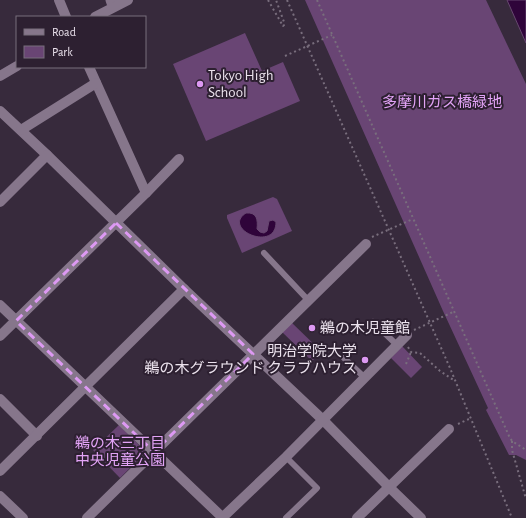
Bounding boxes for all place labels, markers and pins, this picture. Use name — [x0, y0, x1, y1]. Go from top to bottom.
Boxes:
place label: Tokyo High School — [208, 68, 274, 100]
marker: Tokyo High School — [195, 79, 205, 89]
place label: 鵜の木児童館 — [320, 320, 410, 336]
marker: 鵜の木児童館 — [307, 323, 317, 333]
place label: 明治学院大学 鵜の木グラウンド クラブハウス — [145, 343, 357, 376]
marker: 明治学院大学 鵜の木グラウンド クラブハウス — [360, 355, 370, 365]

